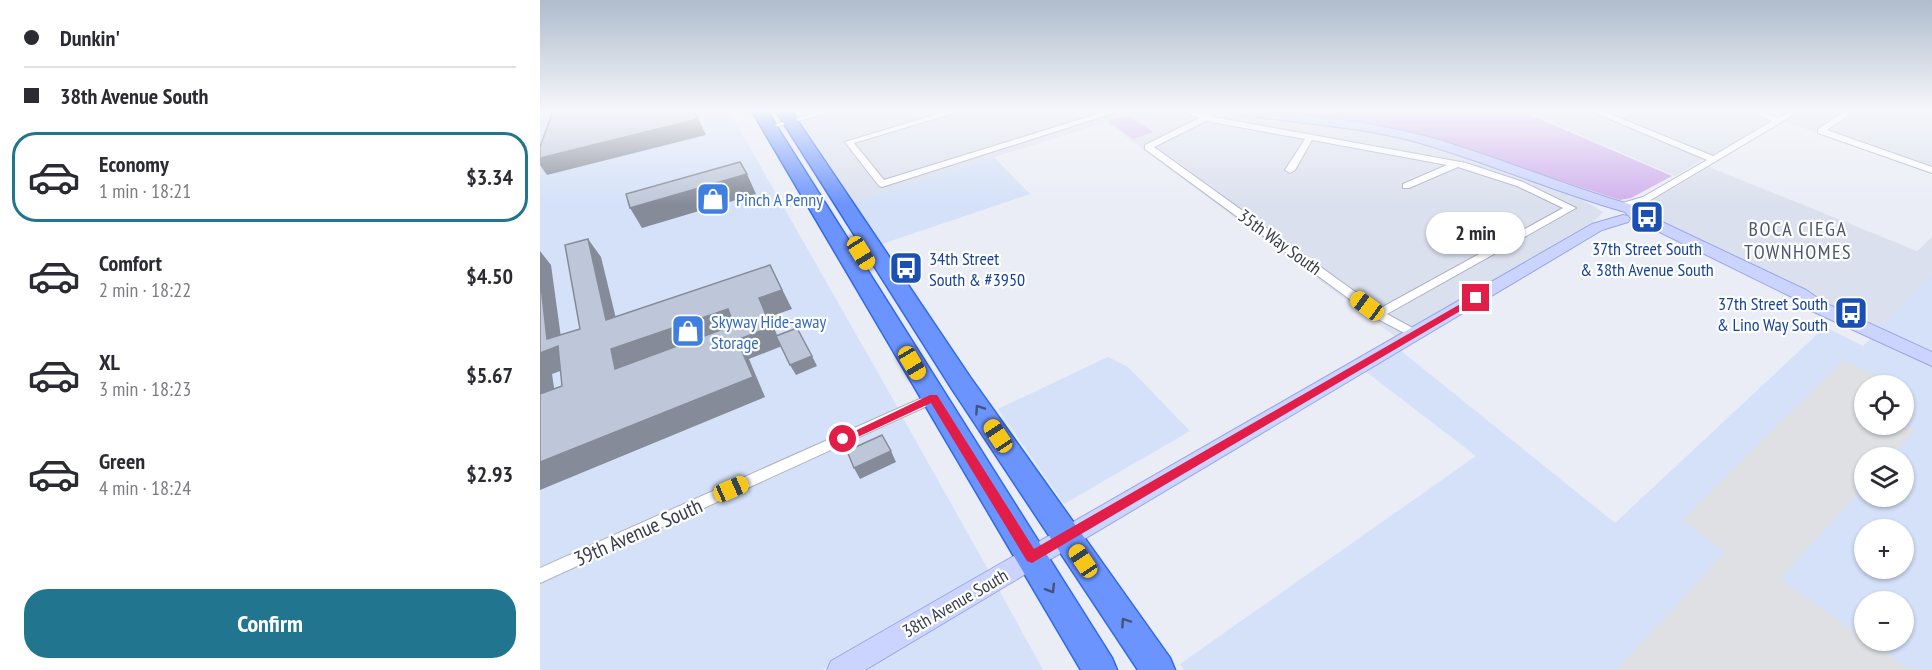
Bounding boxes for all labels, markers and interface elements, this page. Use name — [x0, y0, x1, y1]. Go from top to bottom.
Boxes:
text: Dunkin' — [60, 24, 120, 52]
text: 38th Avenue South — [60, 82, 208, 110]
icon: car — [27, 150, 81, 204]
text: Economy — [99, 150, 169, 178]
text: $3.34 — [466, 163, 513, 191]
text: 1 min · 18:21 — [99, 178, 191, 204]
shop icon: Pinch A Penny — [695, 181, 731, 217]
place label: Pinch A Penny — [736, 188, 823, 211]
bus stop icon: 37th Street South & 38th Avenue South — [1629, 199, 1665, 235]
street label: 35th Way South — [1234, 204, 1326, 280]
callout: 2 min — [1426, 211, 1526, 253]
district label: BOCA CIEGA TOWNHOMES — [1744, 216, 1852, 265]
text: 2 min — [1455, 220, 1496, 246]
car — [844, 233, 878, 273]
place label: 37th Street South & 38th Avenue South — [1580, 237, 1714, 281]
place label: 34th Street South & #3950 — [929, 247, 1025, 291]
icon: car — [27, 249, 81, 303]
text: Comfort — [99, 249, 162, 277]
bus stop icon: 34th Street South & #3950 — [888, 250, 924, 286]
text: $4.50 — [466, 262, 513, 290]
text: 2 min · 18:22 — [99, 277, 191, 303]
route end — [1462, 284, 1489, 311]
car — [1347, 288, 1387, 324]
place label: 37th Street South & Lino Way South — [1717, 292, 1828, 336]
bus stop icon: 37th Street South & Lino Way South — [1833, 295, 1869, 331]
place label: Skyway Hide-away Storage — [711, 310, 827, 354]
shop icon: Skyway Hide-away Storage — [670, 313, 706, 349]
car — [895, 343, 929, 383]
icon: car — [27, 348, 81, 402]
text: XL — [99, 348, 120, 376]
text: $5.67 — [466, 361, 513, 389]
map controls — [1854, 375, 1914, 651]
button: locate — [1854, 375, 1914, 435]
text: 3 min · 18:23 — [99, 376, 191, 402]
one-way arrow — [975, 405, 986, 416]
car — [980, 416, 1016, 456]
route start — [829, 425, 856, 452]
icon: car — [27, 447, 81, 501]
text: Green — [99, 447, 145, 475]
button: layers — [1854, 447, 1914, 507]
text: $2.93 — [466, 460, 513, 488]
car — [711, 473, 751, 505]
text: 4 min · 18:24 — [99, 475, 191, 501]
street label: 39th Avenue South — [570, 492, 706, 572]
button: + — [1854, 519, 1914, 579]
car — [1065, 541, 1101, 581]
street label: 38th Avenue South — [898, 564, 1012, 642]
one-way arrow — [1044, 583, 1056, 593]
button: Confirm — [24, 589, 516, 658]
button: − — [1854, 591, 1914, 651]
one-way arrow — [1121, 617, 1132, 628]

